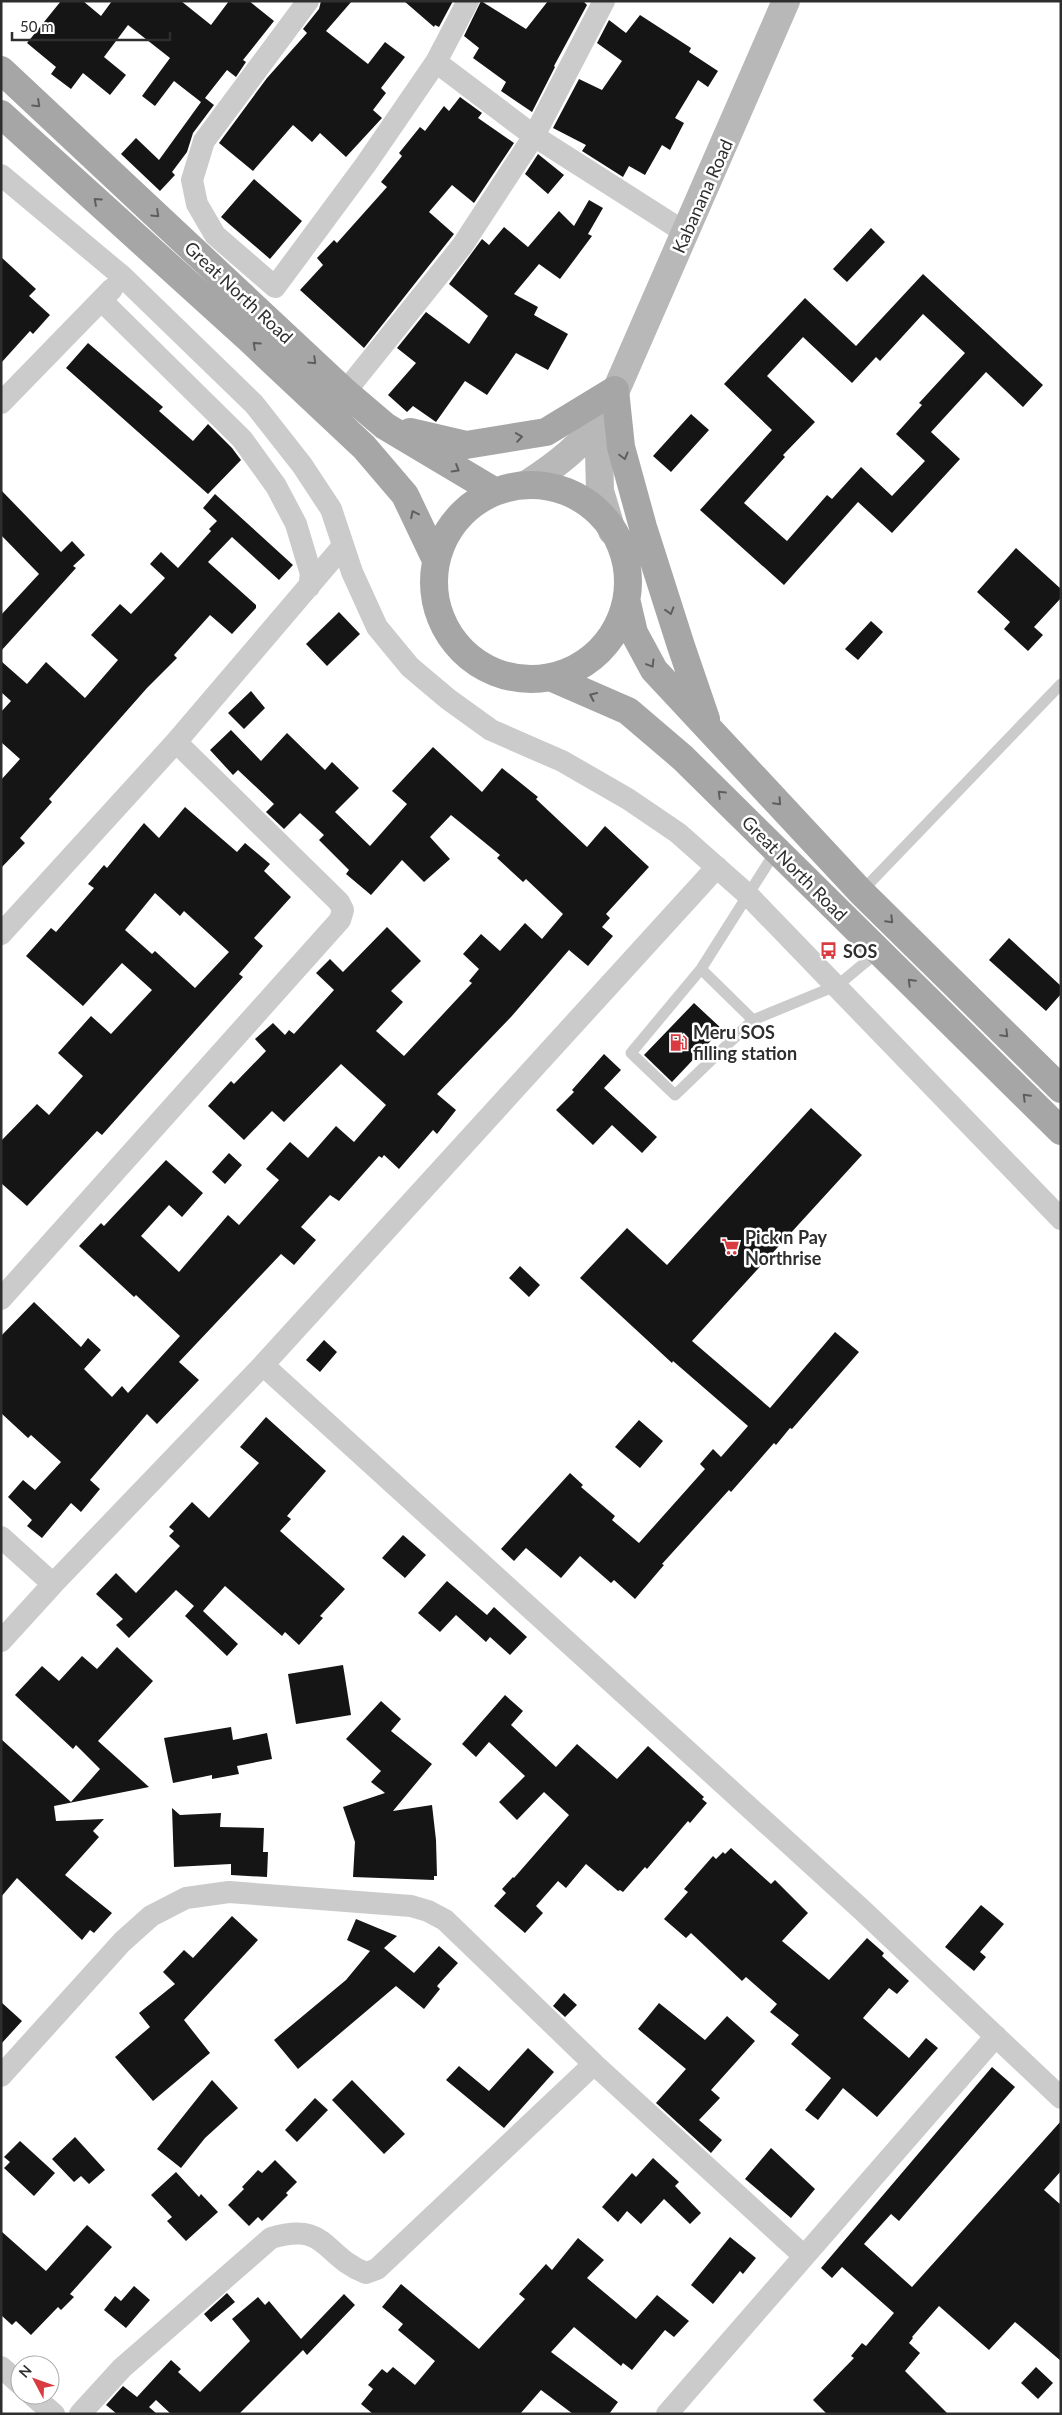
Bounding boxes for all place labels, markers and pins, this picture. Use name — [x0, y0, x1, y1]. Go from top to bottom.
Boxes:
place label: SOS — [843, 940, 877, 962]
bus stop icon: SOS — [819, 941, 839, 961]
place label: Meru SOS filling station — [693, 1021, 797, 1064]
fuel station icon: Meru SOS filling station — [669, 1032, 689, 1052]
place label: Pick n Pay Northrise — [745, 1226, 828, 1269]
supermarket icon: Pick n Pay Northrise — [721, 1237, 741, 1257]

